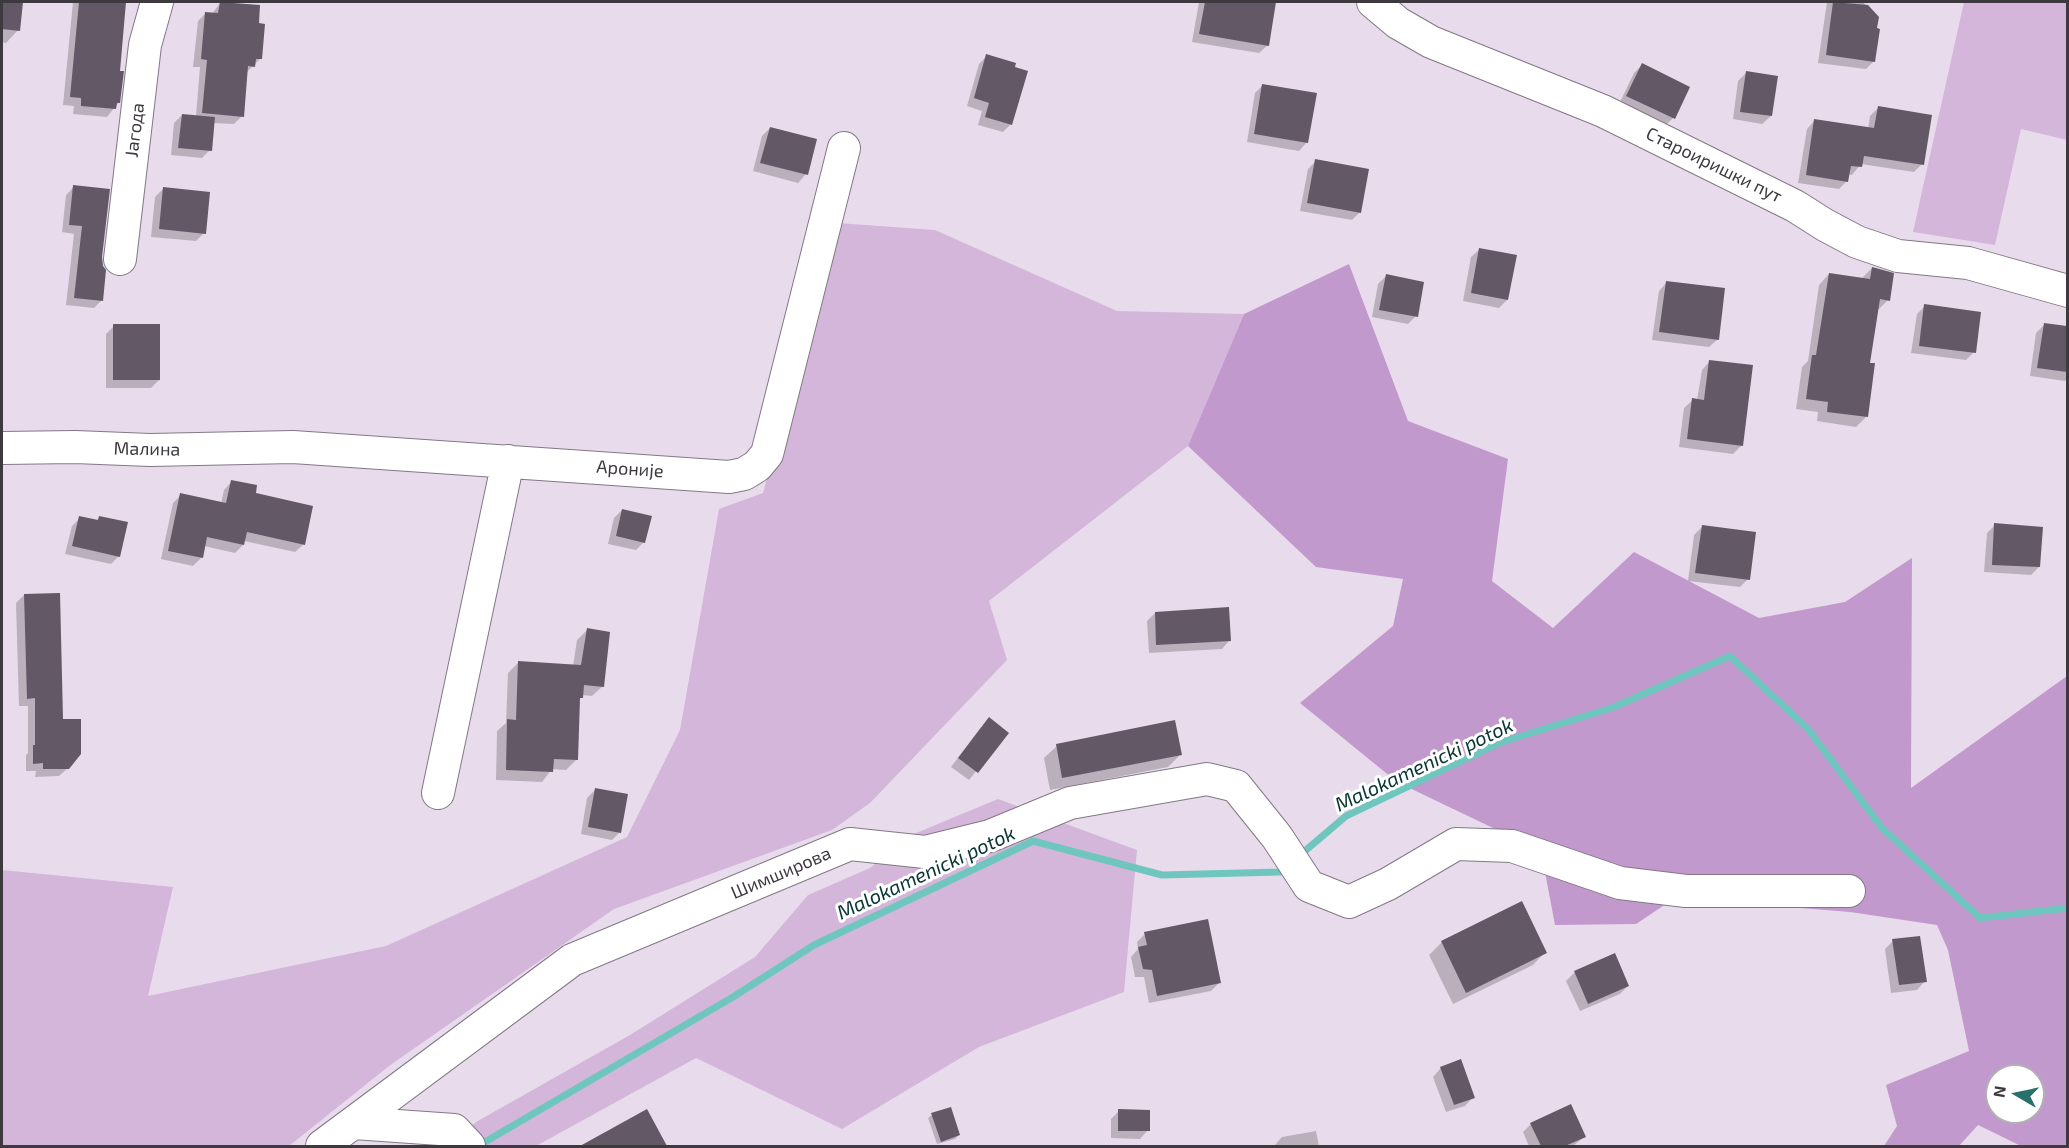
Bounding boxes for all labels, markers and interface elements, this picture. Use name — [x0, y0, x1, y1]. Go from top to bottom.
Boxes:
street label: Јагода — [121, 102, 149, 158]
street label: Староиришки пут — [1642, 123, 1786, 207]
street label: Малина — [113, 438, 181, 460]
street label: Ароније — [596, 456, 664, 482]
water label: Malokamenicki potok — [1331, 713, 1517, 817]
water label: Malokamenicki potok — [833, 821, 1019, 925]
street label: Шимширова — [728, 842, 834, 904]
north arrow — [1985, 1064, 2045, 1124]
text: N — [1988, 1084, 2009, 1099]

